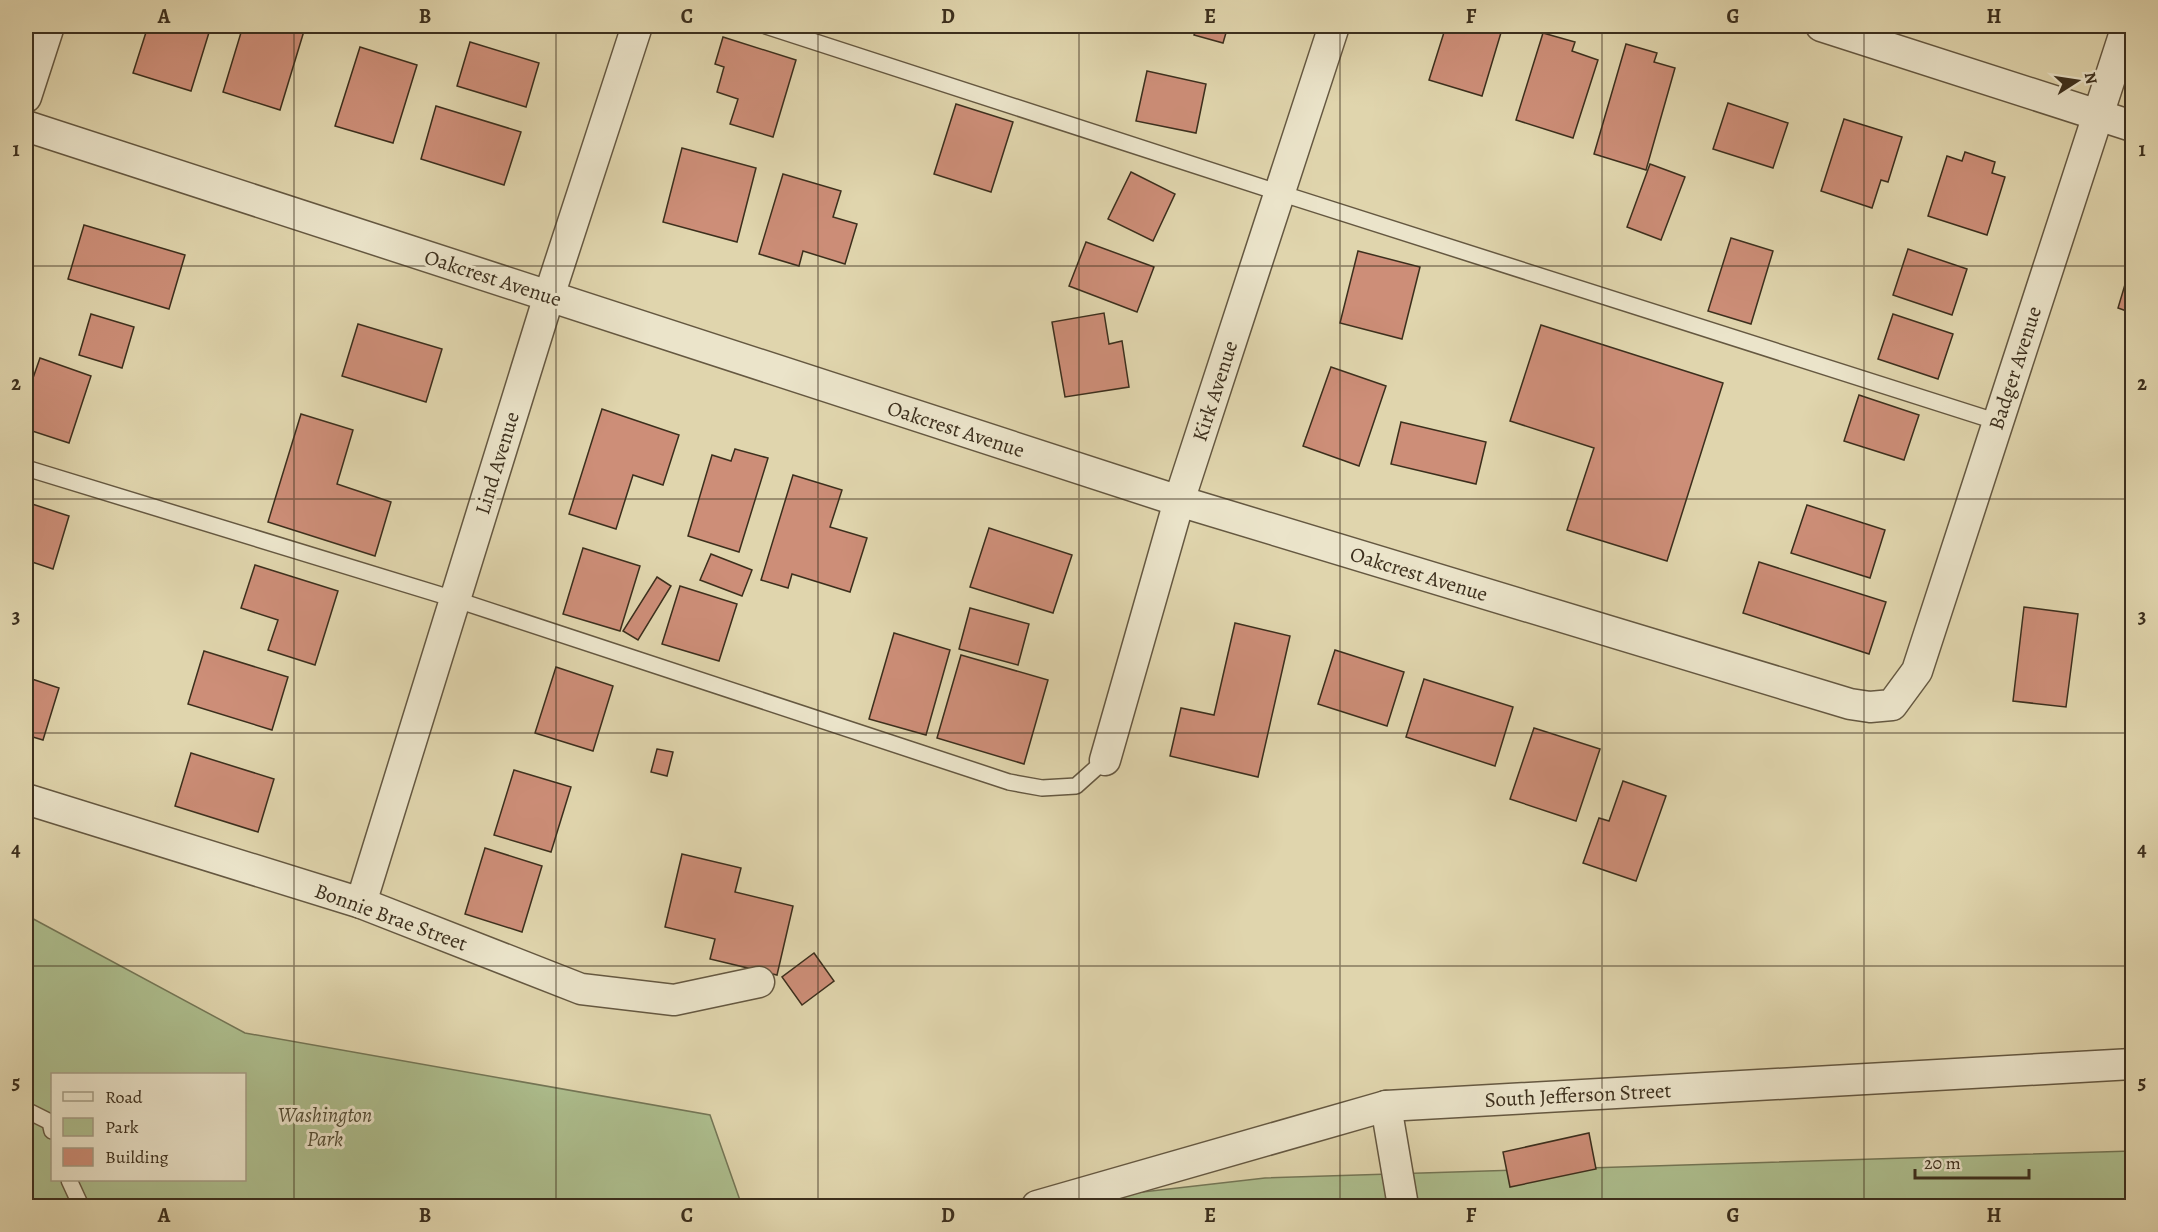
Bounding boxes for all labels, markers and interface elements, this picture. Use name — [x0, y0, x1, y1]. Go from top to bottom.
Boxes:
text: A — [157, 3, 171, 30]
text: B — [419, 3, 431, 30]
text: C — [681, 3, 693, 30]
text: D — [941, 3, 955, 30]
text: E — [1204, 3, 1216, 30]
text: F — [1466, 3, 1477, 30]
text: G — [1726, 3, 1740, 30]
text: H — [1987, 3, 2002, 30]
north arrow — [2047, 51, 2107, 111]
text: N — [2079, 70, 2103, 86]
text: 1 — [12, 136, 20, 163]
text: 1 — [2138, 136, 2146, 163]
street label: Oakcrest Avenue — [421, 243, 565, 313]
street label: Badger Avenue — [1982, 303, 2048, 433]
street label: Kirk Avenue — [1186, 337, 1244, 445]
text: 2 — [11, 370, 21, 397]
text: 2 — [2137, 370, 2147, 397]
street label: Oakcrest Avenue — [884, 394, 1028, 464]
street label: Lind Avenue — [468, 408, 526, 518]
street label: Oakcrest Avenue — [1347, 540, 1491, 608]
text: 3 — [12, 603, 20, 630]
text: 3 — [2138, 603, 2146, 630]
text: 4 — [11, 836, 21, 863]
text: 4 — [2137, 836, 2147, 863]
street label: Bonnie Brae Street — [311, 876, 471, 958]
text: 5 — [12, 1069, 20, 1096]
text: 5 — [2138, 1069, 2146, 1096]
legend — [51, 1073, 246, 1181]
street label: South Jefferson Street — [1484, 1076, 1672, 1114]
text: Road — [105, 1085, 143, 1109]
park label: Washington Park — [278, 1101, 372, 1153]
text: Park — [105, 1115, 139, 1139]
scale bar — [1915, 1142, 2029, 1180]
text: Building — [105, 1145, 169, 1169]
text: 20 m — [1924, 1151, 1961, 1175]
text: A — [157, 1202, 171, 1229]
text: B — [419, 1202, 431, 1229]
text: C — [681, 1202, 693, 1229]
text: D — [941, 1202, 955, 1229]
text: E — [1204, 1202, 1216, 1229]
text: F — [1466, 1202, 1477, 1229]
text: G — [1726, 1202, 1740, 1229]
text: H — [1987, 1202, 2002, 1229]

